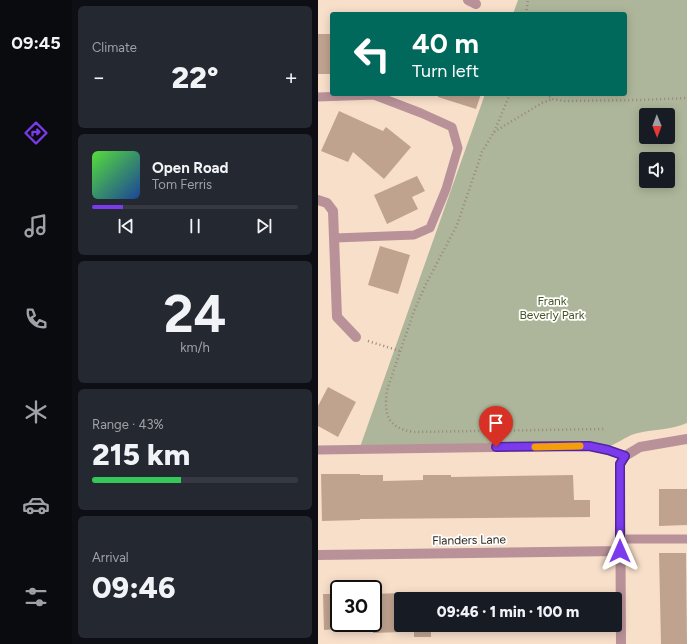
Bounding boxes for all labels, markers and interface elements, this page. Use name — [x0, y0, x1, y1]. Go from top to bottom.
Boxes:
text: 40 m — [412, 26, 479, 60]
icon: left — [346, 28, 398, 80]
text: 09:45 — [11, 32, 61, 54]
text: Climate — [92, 40, 137, 55]
text: 22° — [172, 59, 218, 96]
text: Turn left — [412, 60, 479, 82]
text: − — [92, 64, 106, 91]
text: + — [284, 64, 298, 91]
north arrow — [639, 108, 675, 144]
map controls — [639, 108, 675, 188]
icon: directions — [22, 119, 50, 147]
button: sound — [639, 152, 675, 188]
text: Open Road — [152, 159, 229, 177]
text: Tom Ferris — [152, 177, 212, 192]
icon: music — [22, 212, 50, 240]
icon: previous — [115, 215, 137, 237]
icon: pause — [184, 215, 206, 237]
icon: next — [253, 215, 275, 237]
text: 24 — [163, 283, 227, 345]
park label: Frank Beverly Park — [519, 294, 585, 322]
icon: phone — [22, 305, 50, 333]
text: km/h — [180, 340, 210, 355]
icon: climate — [22, 398, 50, 426]
pin — [479, 406, 513, 447]
icon: arrive — [485, 412, 507, 434]
text: Range · 43% — [92, 417, 164, 432]
text: 215 km — [92, 436, 190, 473]
icon: car — [22, 491, 50, 519]
position arrow — [599, 530, 641, 572]
street label: Flanders Lane — [432, 532, 506, 548]
text: Arrival — [92, 550, 129, 565]
text: 09:46 — [92, 569, 176, 606]
speed limit sign: 30 — [330, 580, 382, 632]
icon: filters — [22, 583, 50, 611]
text: 09:46 · 1 min · 100 m — [437, 603, 579, 621]

